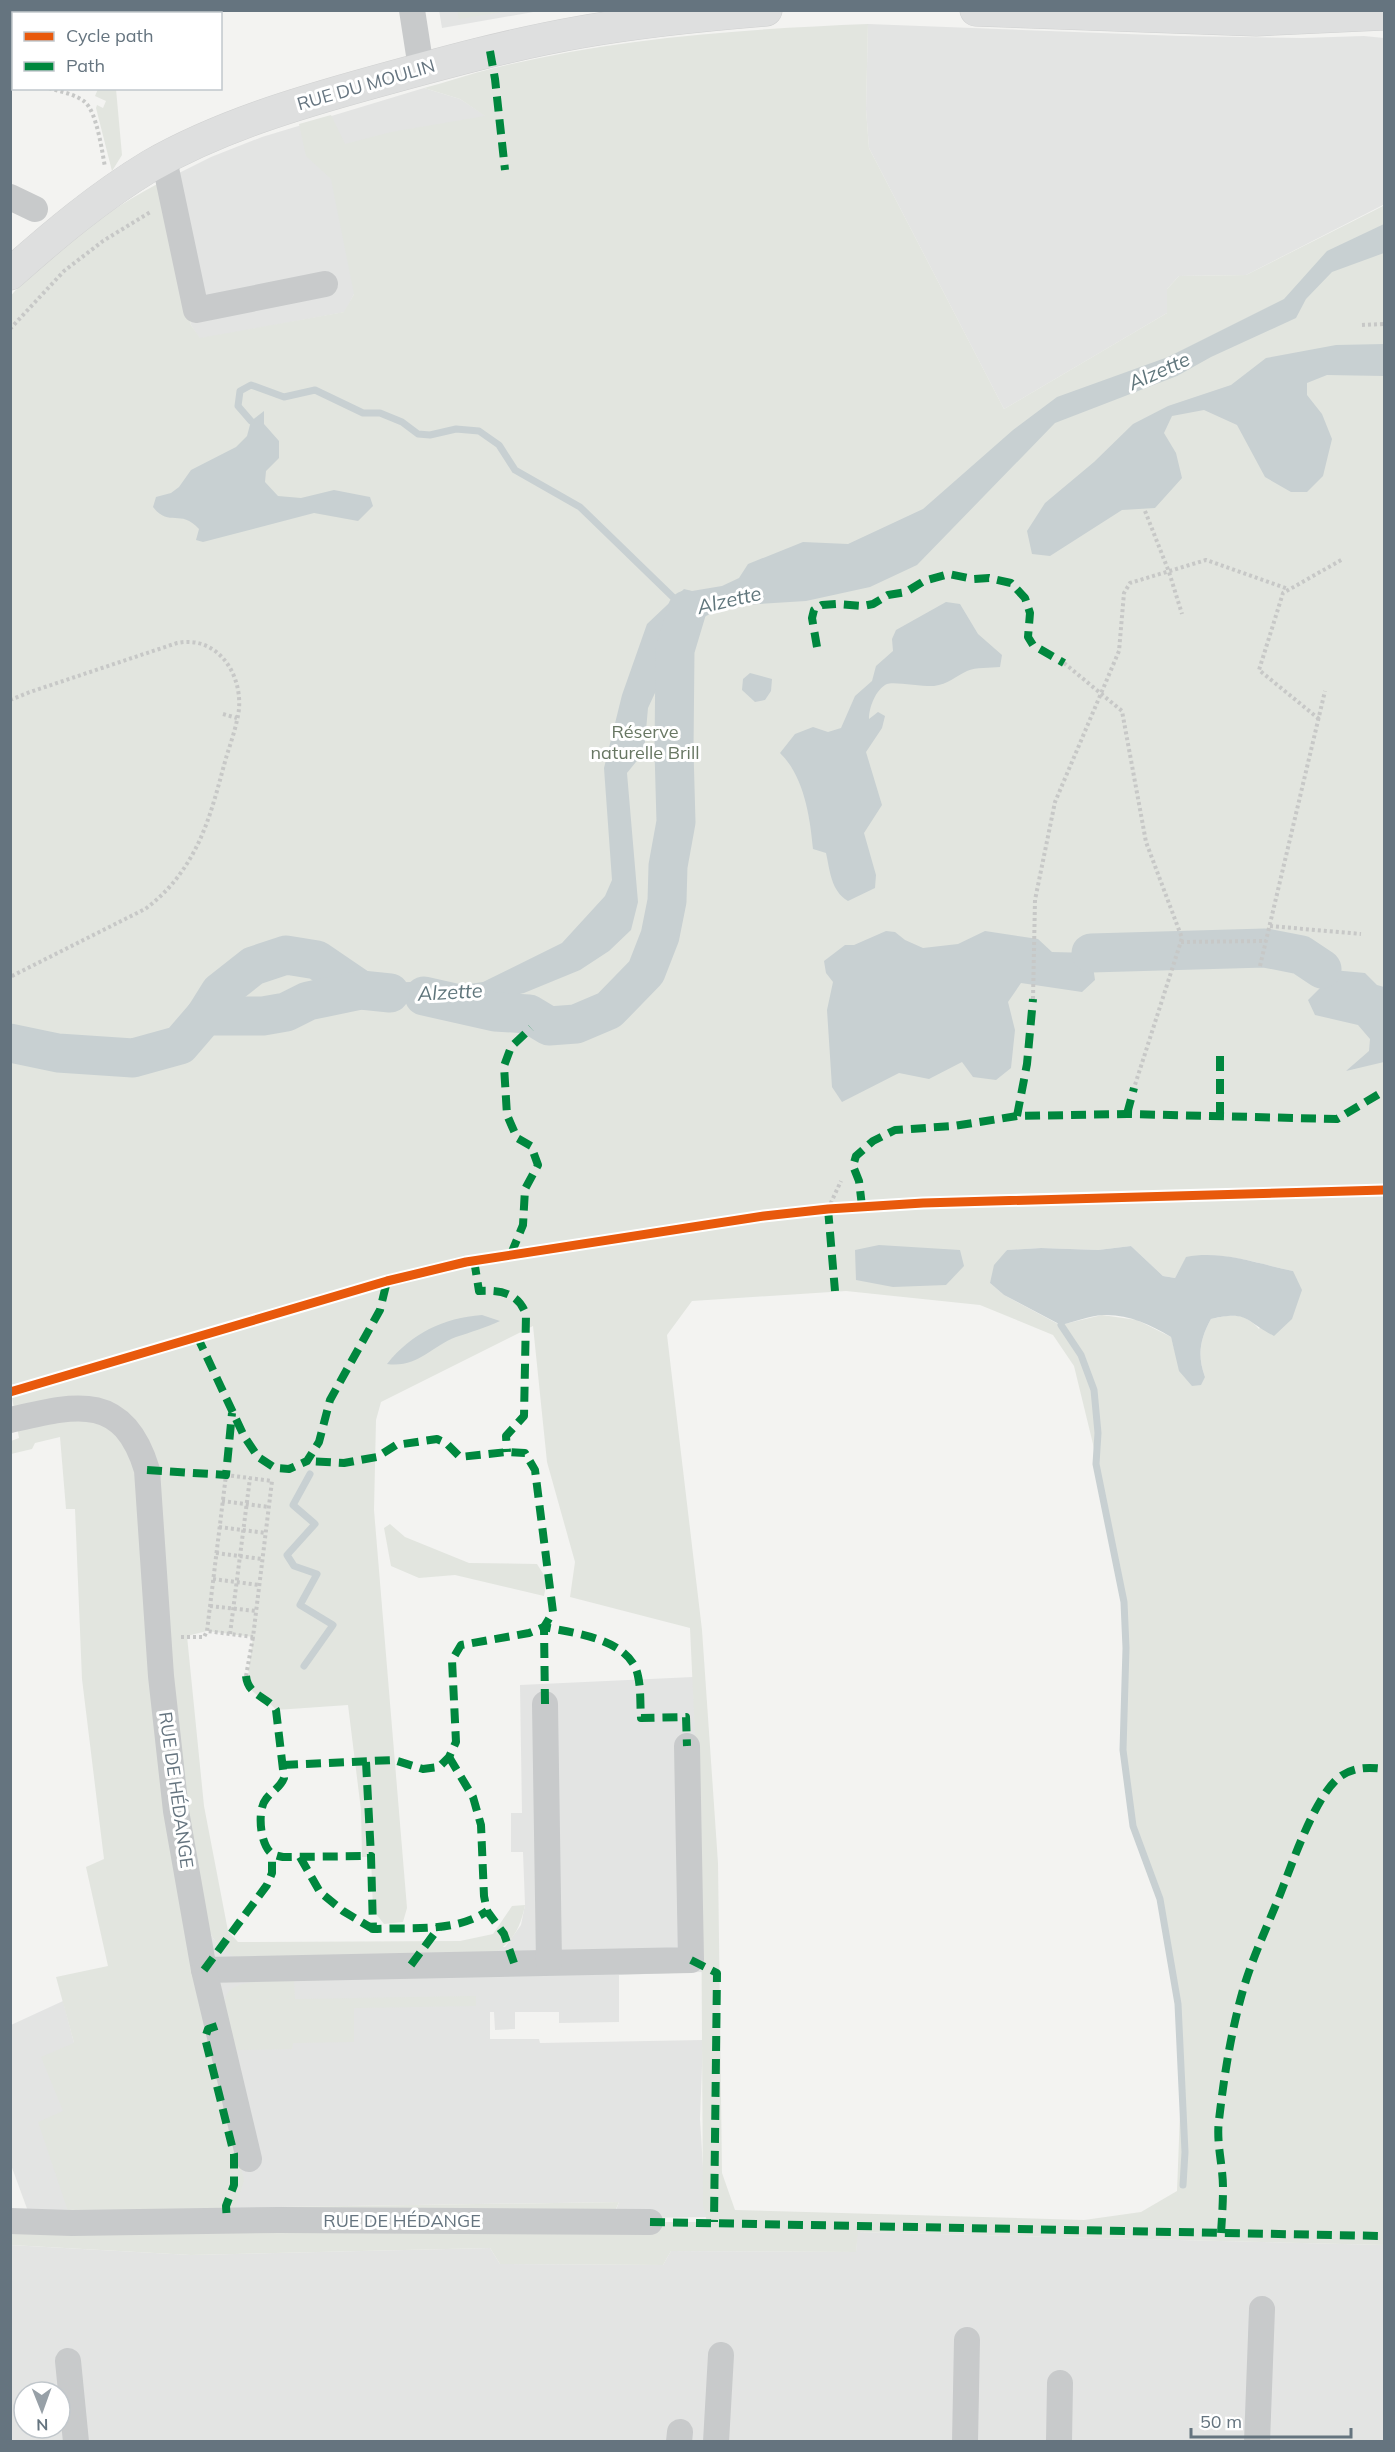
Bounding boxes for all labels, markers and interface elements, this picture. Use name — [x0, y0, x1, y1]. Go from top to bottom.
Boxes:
legend — [12, 12, 222, 90]
text: Cycle path — [66, 24, 153, 47]
text: Path — [66, 54, 105, 77]
street label: RUE DU MOULIN — [294, 54, 438, 115]
water label: Alzette — [1123, 346, 1194, 396]
water label: Alzette — [693, 580, 763, 619]
park label: Réserve naturelle Brill — [591, 720, 699, 764]
water label: Alzette — [416, 977, 483, 1006]
street label: RUE DE HÉDANGE — [154, 1710, 199, 1870]
street label: RUE DE HÉDANGE — [323, 2209, 481, 2232]
north arrow — [12, 2380, 72, 2440]
scale bar — [1191, 2401, 1352, 2439]
text: 50 m — [1200, 2410, 1242, 2433]
text: N — [36, 2415, 48, 2435]

